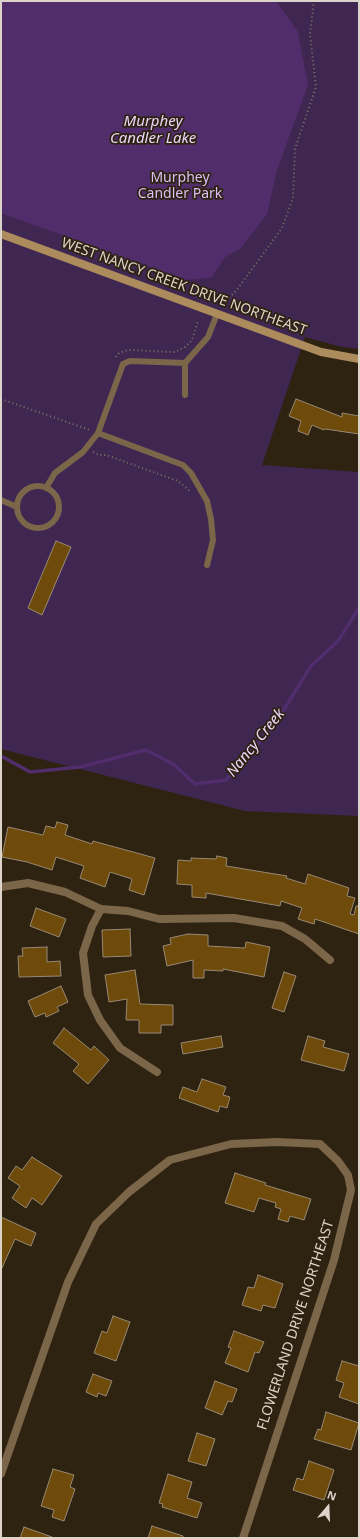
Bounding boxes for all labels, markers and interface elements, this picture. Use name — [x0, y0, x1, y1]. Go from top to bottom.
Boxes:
water label: Murphey Candler Lake — [110, 113, 196, 148]
park label: Murphey Candler Park — [138, 170, 222, 202]
street label: WEST NANCY CREEK DRIVE NORTHEAST — [59, 235, 309, 339]
water label: Nancy Creek — [223, 705, 289, 781]
street label: FLOWERLAND DRIVE NORTHEAST — [254, 1218, 338, 1432]
north arrow — [308, 1487, 348, 1527]
text: N — [325, 1487, 339, 1504]

